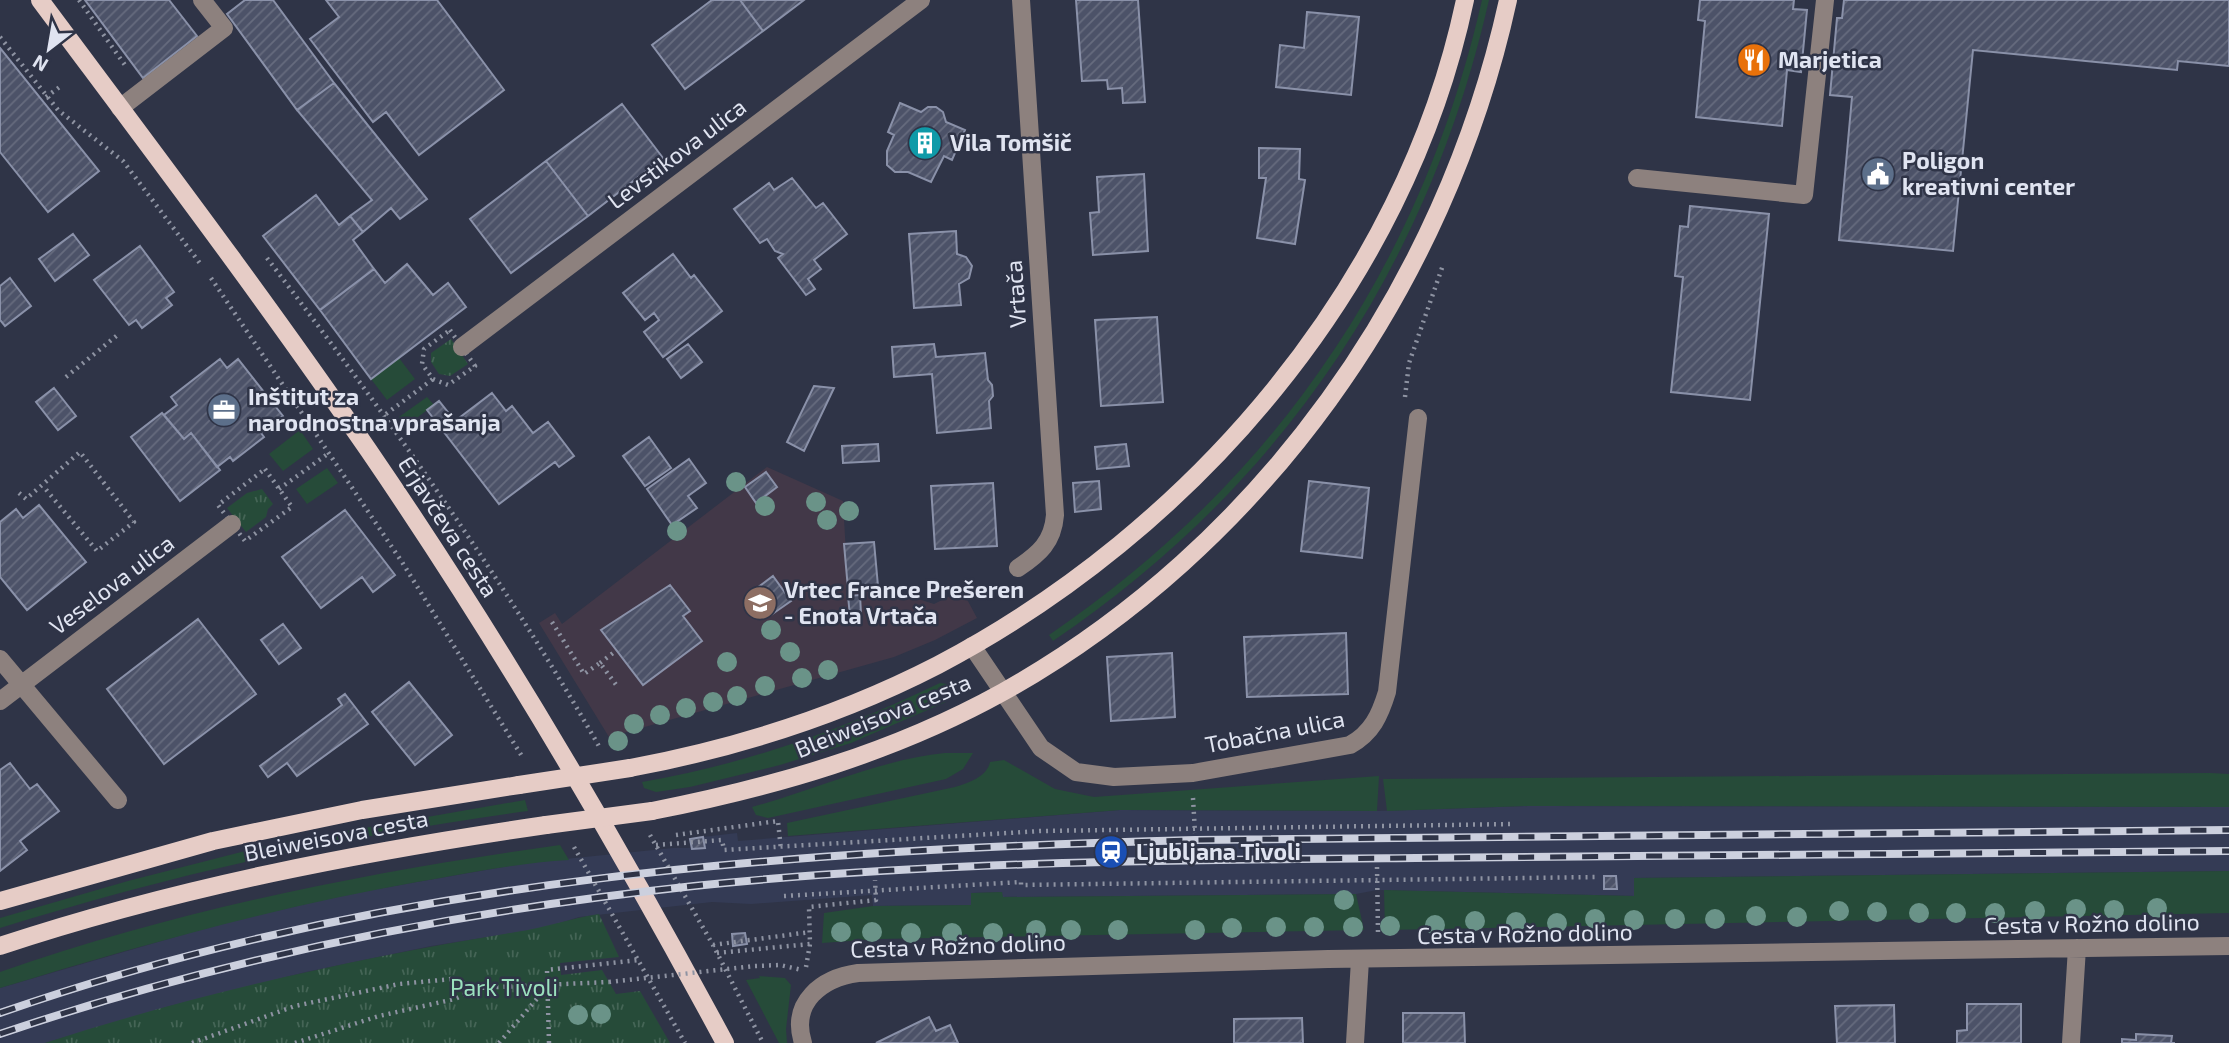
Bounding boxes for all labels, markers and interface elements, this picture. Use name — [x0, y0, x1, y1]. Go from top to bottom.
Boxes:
north arrow — [14, 14, 84, 84]
restaurant icon: Marjetica — [1735, 41, 1773, 79]
place label: Marjetica — [1778, 45, 1882, 73]
text: N — [28, 51, 52, 77]
street label: Levstikova ulica — [602, 92, 751, 214]
building icon: Vila Tomšič — [906, 124, 944, 162]
place label: Vila Tomšič — [950, 128, 1072, 156]
place label: Poligon kreativni center — [1902, 146, 2075, 200]
public building icon: Poligon kreativni center — [1859, 155, 1897, 193]
street label: Vrtača — [999, 259, 1031, 329]
place label: Inštitut za narodnostna vprašanja — [248, 382, 501, 436]
office icon: Inštitut za narodnostna vprašanja — [205, 391, 243, 429]
street label: Erjavčeva cesta — [393, 451, 505, 602]
street label: Veselova ulica — [44, 528, 179, 640]
place label: Vrtec France Prešeren - Enota Vrtača — [784, 575, 1024, 629]
school or university icon: Vrtec France Prešeren - Enota Vrtača — [741, 584, 779, 622]
street label: Bleiweisova cesta — [791, 667, 975, 763]
street label: Tobačna ulica — [1203, 704, 1347, 758]
street label: Bleiweisova cesta — [241, 803, 430, 867]
station icon: Ljubljana Tivoli — [1092, 833, 1130, 871]
place label: Ljubljana Tivoli — [1136, 837, 1301, 865]
street label: Cesta v Rožno dolino — [1984, 907, 2200, 939]
street label: Cesta v Rožno dolino — [1417, 917, 1633, 949]
street label: Cesta v Rožno dolino — [850, 927, 1066, 963]
park label: Park Tivoli — [450, 973, 558, 1001]

